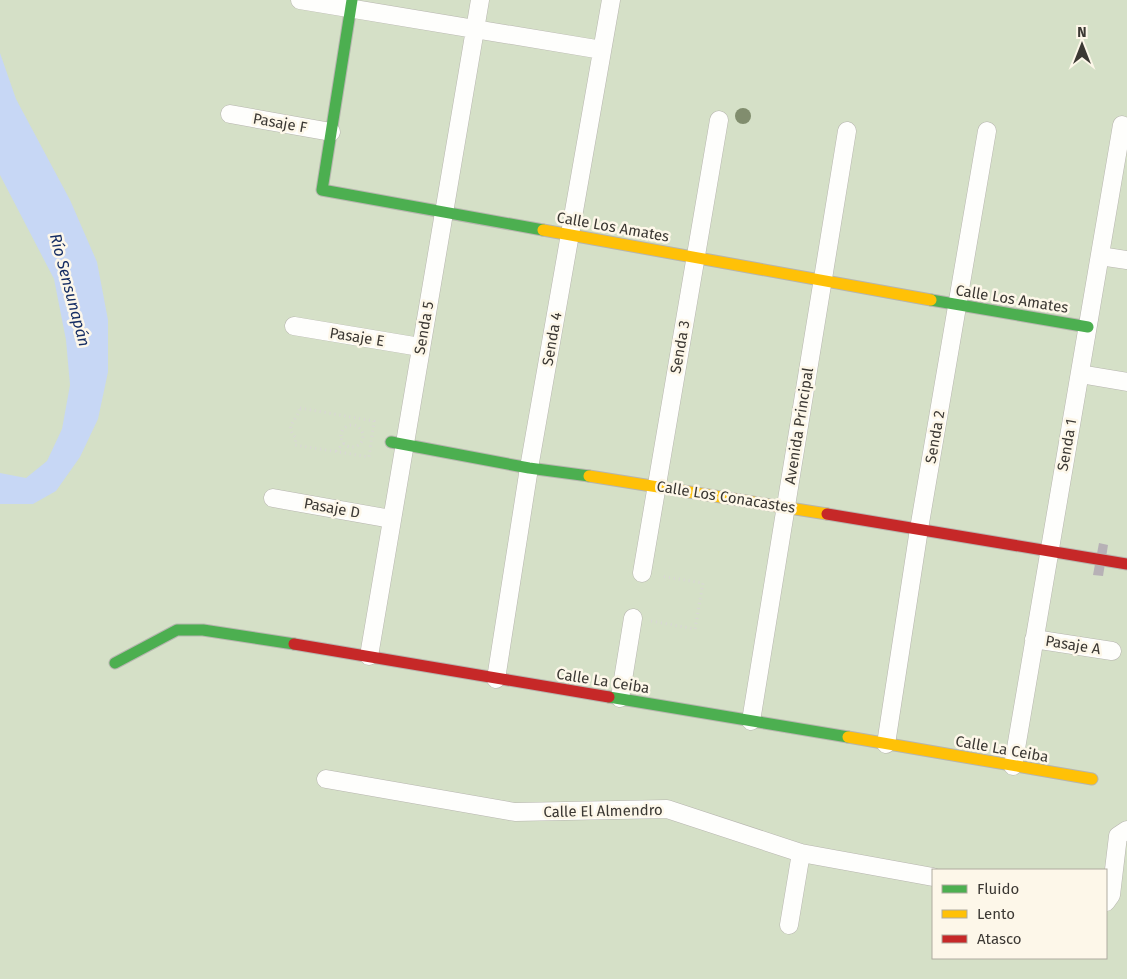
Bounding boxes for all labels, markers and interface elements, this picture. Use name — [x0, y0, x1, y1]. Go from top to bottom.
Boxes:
north arrow — [1057, 20, 1107, 70]
text: N — [1077, 24, 1087, 41]
street label: Pasaje F — [252, 109, 308, 137]
street label: Calle Los Amates — [555, 208, 671, 246]
water label: Río Sensunapán — [46, 231, 94, 349]
street label: Calle Los Amates — [954, 281, 1070, 317]
street label: Senda 5 — [410, 300, 438, 356]
street label: Senda 4 — [538, 311, 566, 367]
street label: Senda 3 — [666, 319, 694, 375]
street label: Pasaje E — [328, 324, 386, 350]
street label: Avenida Principal — [781, 366, 817, 486]
street label: Senda 2 — [921, 409, 949, 465]
street label: Senda 1 — [1054, 417, 1080, 473]
street label: Calle Los Conacastes — [655, 477, 797, 517]
street label: Pasaje D — [302, 494, 362, 522]
street label: Pasaje A — [1044, 632, 1102, 658]
street label: Calle La Ceiba — [555, 665, 651, 697]
street label: Calle La Ceiba — [954, 732, 1050, 766]
street label: Calle El Almendro — [543, 801, 663, 821]
legend — [932, 869, 1107, 959]
text: Fluido — [977, 880, 1019, 898]
text: Lento — [977, 905, 1015, 923]
text: Atasco — [977, 930, 1022, 948]

